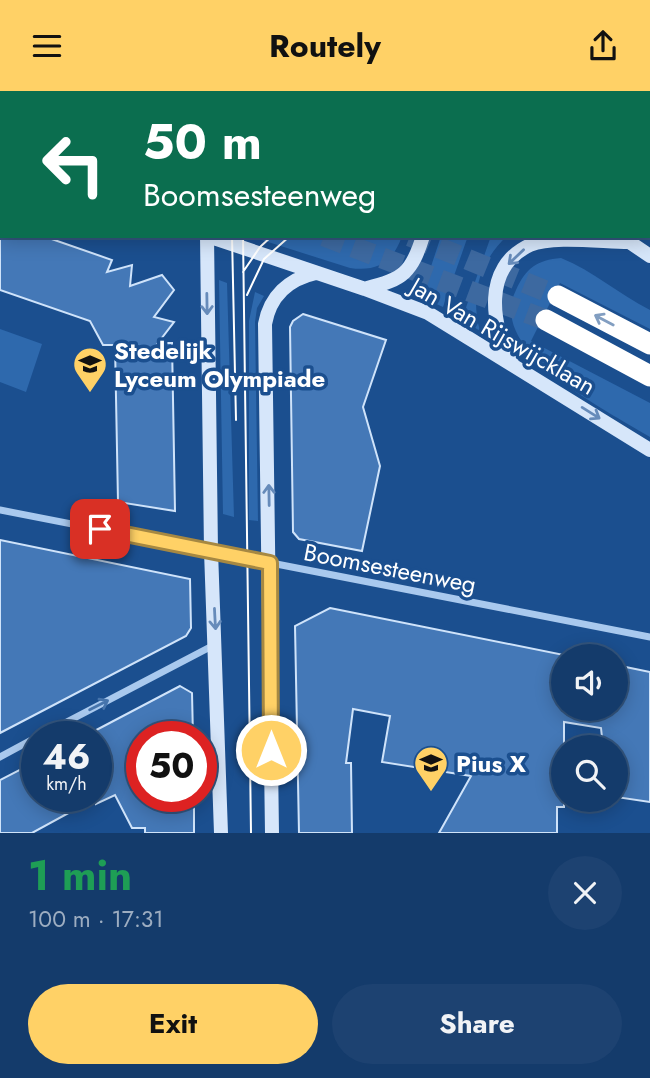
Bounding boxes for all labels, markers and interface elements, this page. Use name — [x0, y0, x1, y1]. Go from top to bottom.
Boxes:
text: Routely — [269, 23, 381, 69]
icon: menu — [28, 27, 66, 65]
icon: share — [584, 27, 622, 65]
text: 50 m — [143, 107, 262, 177]
icon: left — [28, 119, 119, 210]
text: Boomsesteenweg — [143, 172, 376, 218]
one-way arrow — [508, 249, 525, 266]
street label: Jan Van Rijswijcklaan — [401, 267, 602, 403]
one-way arrow — [201, 293, 214, 316]
one-way arrow — [594, 313, 615, 327]
place label: Stedelijk Lyceum Olympiade — [114, 333, 325, 396]
school or university icon: Stedelijk Lyceum Olympiade — [71, 345, 109, 394]
one-way arrow — [581, 407, 601, 421]
one-way arrow — [262, 484, 276, 507]
pin — [70, 499, 130, 559]
icon: arrive — [81, 510, 119, 548]
street label: Boomsesteenweg — [301, 534, 479, 602]
one-way arrow — [209, 607, 222, 630]
map controls — [551, 644, 628, 812]
button: sound — [551, 644, 628, 721]
one-way arrow — [88, 698, 108, 712]
position arrow — [234, 713, 308, 787]
speed limit sign: 50 — [126, 721, 217, 812]
text: 46 — [43, 732, 90, 782]
button: search — [551, 735, 628, 812]
school or university icon: Pius X — [412, 744, 450, 793]
place label: Pius X — [456, 746, 527, 781]
text: km/h — [46, 771, 87, 797]
text: 1 min — [28, 845, 132, 906]
button: close — [548, 856, 622, 930]
text: 100 m · 17:31 — [28, 902, 164, 936]
button: Exit — [28, 984, 318, 1064]
button: Share — [332, 984, 622, 1064]

